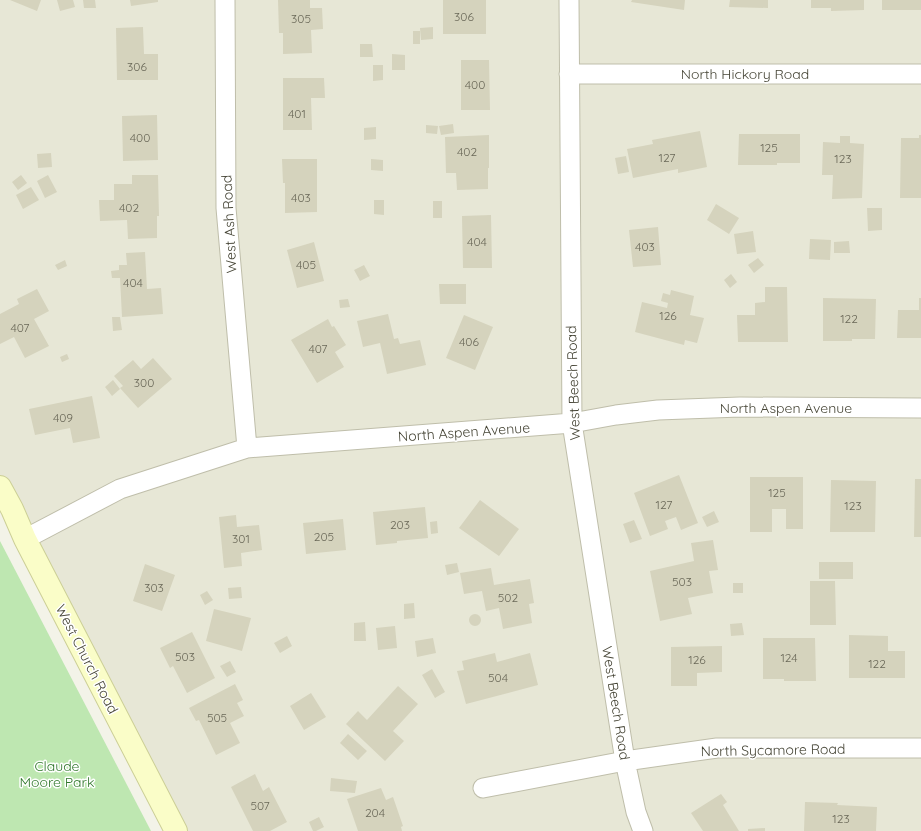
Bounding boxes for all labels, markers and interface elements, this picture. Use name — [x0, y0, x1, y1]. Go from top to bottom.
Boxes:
house number: 306 — [454, 9, 474, 24]
house number: 305 — [291, 11, 311, 26]
house number: 306 — [127, 59, 147, 74]
street label: North Hickory Road — [681, 65, 809, 83]
house number: 400 — [465, 77, 485, 92]
house number: 401 — [288, 106, 306, 121]
house number: 400 — [130, 130, 150, 145]
house number: 125 — [760, 140, 778, 155]
house number: 402 — [457, 144, 477, 159]
house number: 127 — [658, 150, 676, 165]
house number: 123 — [834, 151, 852, 166]
street label: West Ash Road — [217, 174, 241, 274]
house number: 403 — [291, 190, 311, 205]
house number: 402 — [119, 200, 139, 215]
house number: 404 — [467, 234, 487, 249]
house number: 403 — [635, 239, 655, 254]
house number: 405 — [296, 257, 316, 272]
house number: 404 — [123, 275, 143, 290]
house number: 126 — [659, 308, 677, 323]
house number: 122 — [840, 311, 858, 326]
house number: 407 — [11, 320, 29, 335]
street label: West Beech Road — [562, 325, 584, 441]
house number: 406 — [459, 334, 480, 349]
house number: 407 — [309, 341, 327, 356]
house number: 300 — [134, 375, 154, 390]
street label: North Aspen Avenue — [720, 399, 852, 417]
house number: 409 — [53, 410, 73, 425]
street label: North Aspen Avenue — [397, 418, 531, 446]
house number: 125 — [768, 485, 786, 500]
house number: 127 — [655, 497, 673, 512]
house number: 123 — [844, 498, 862, 513]
house number: 203 — [390, 517, 410, 532]
house number: 205 — [314, 529, 334, 544]
house number: 301 — [232, 531, 250, 546]
house number: 503 — [672, 574, 692, 589]
house number: 303 — [144, 580, 164, 595]
house number: 502 — [498, 590, 519, 605]
street label: West Church Road — [52, 601, 122, 717]
street label: West Beech Road — [598, 645, 634, 761]
house number: 503 — [175, 649, 195, 664]
house number: 124 — [780, 650, 798, 665]
house number: 126 — [688, 652, 706, 667]
house number: 122 — [868, 656, 886, 671]
house number: 504 — [488, 670, 508, 685]
house number: 505 — [207, 710, 227, 725]
street label: North Sycamore Road — [700, 740, 846, 760]
park label: Claude Moore Park — [20, 757, 94, 791]
house number: 507 — [250, 798, 270, 813]
house number: 204 — [365, 805, 385, 820]
house number: 123 — [832, 811, 850, 826]

